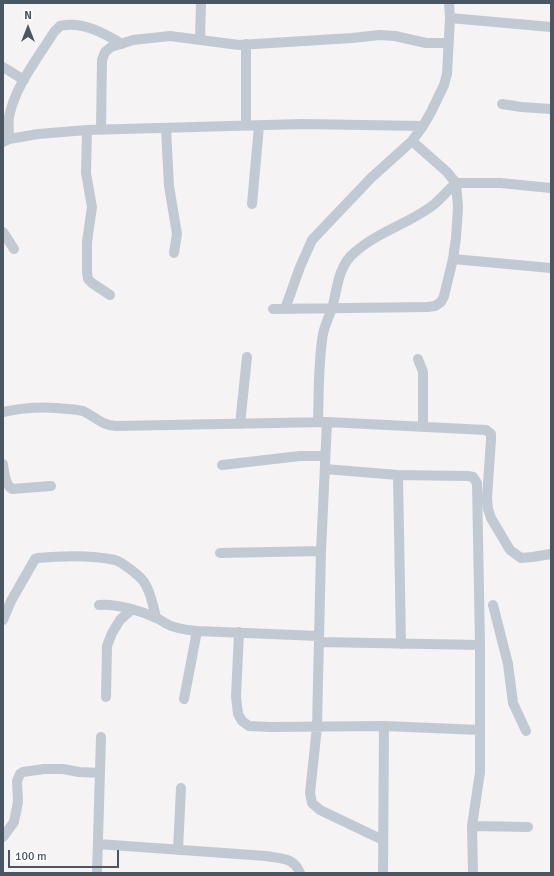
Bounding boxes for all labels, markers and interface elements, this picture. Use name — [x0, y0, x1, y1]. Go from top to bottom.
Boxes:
north arrow — [8, 8, 48, 48]
text: N — [24, 9, 32, 22]
scale bar — [10, 842, 121, 868]
text: 100 m — [15, 849, 47, 864]

